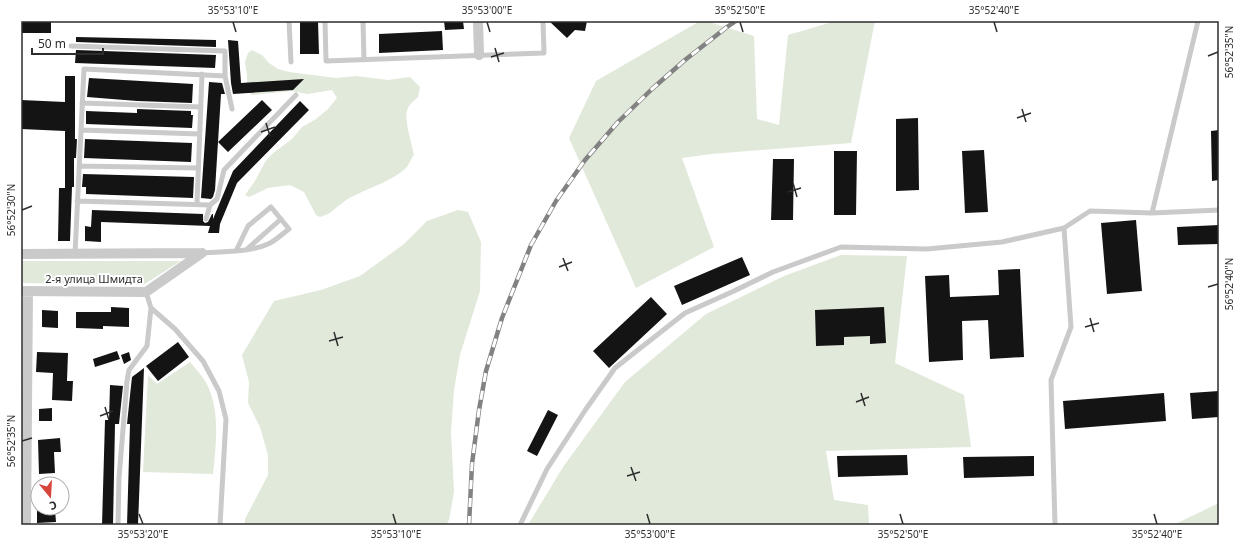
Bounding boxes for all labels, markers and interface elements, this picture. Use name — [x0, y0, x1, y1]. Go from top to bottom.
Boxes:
text: 35°53'10"E — [208, 3, 258, 17]
text: 35°53'00"E — [462, 3, 512, 17]
text: 35°52'50"E — [715, 3, 765, 17]
text: 35°52'40"E — [969, 3, 1019, 17]
text: 56°52'35"N — [1222, 26, 1236, 78]
scale bar — [32, 30, 103, 56]
text: 50 m — [38, 35, 66, 52]
text: 56°52'30"N — [4, 184, 18, 236]
text: 56°52'40"N — [1222, 258, 1236, 310]
street label: 2-я улица Шмидта — [45, 271, 143, 286]
text: 56°52'35"N — [4, 415, 18, 467]
north arrow — [30, 476, 70, 516]
text: С — [48, 498, 59, 514]
text: 35°53'20"E — [118, 527, 168, 541]
text: 35°53'10"E — [371, 527, 421, 541]
text: 35°53'00"E — [625, 527, 675, 541]
text: 35°52'50"E — [878, 527, 928, 541]
text: 35°52'40"E — [1132, 527, 1182, 541]

